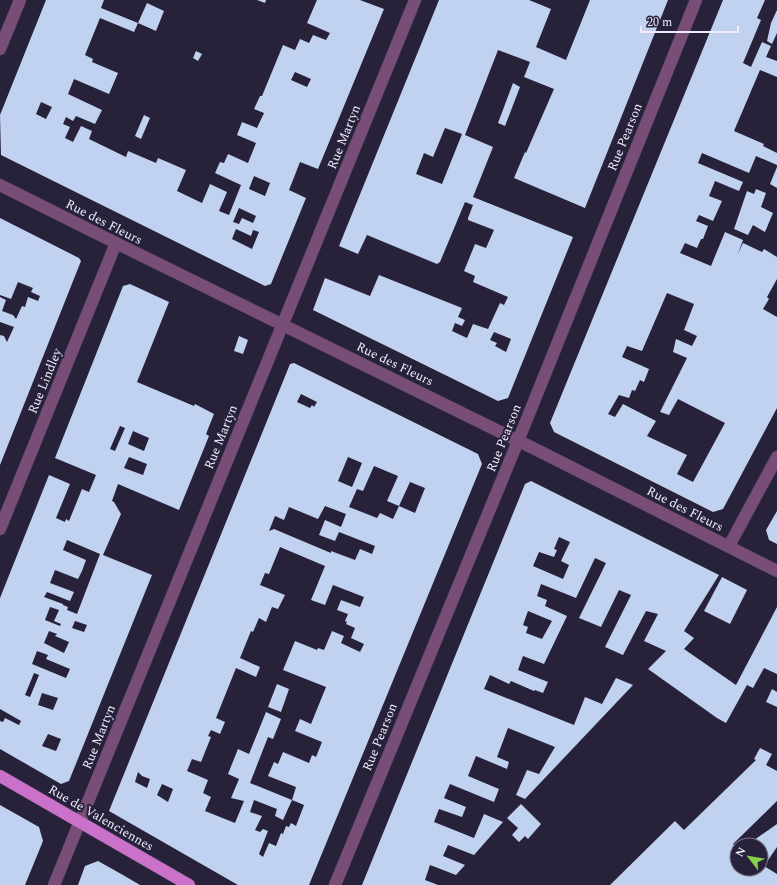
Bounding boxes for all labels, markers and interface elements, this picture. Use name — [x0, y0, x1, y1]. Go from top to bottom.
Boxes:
scale bar — [641, 8, 738, 34]
text: 20 m — [647, 13, 672, 32]
street label: Rue Pearson — [602, 100, 648, 174]
street label: Rue Martyn — [322, 101, 366, 172]
street label: Rue des Fleurs — [62, 194, 146, 250]
street label: Rue des Fleurs — [353, 337, 437, 391]
street label: Rue Lindley — [23, 345, 67, 417]
street label: Rue Martyn — [199, 401, 243, 472]
street label: Rue Pearson — [481, 401, 527, 475]
street label: Rue des Fleurs — [643, 481, 727, 537]
street label: Rue Pearson — [357, 700, 403, 774]
street label: Rue Martyn — [77, 701, 121, 772]
street label: Rue de Valenciennes — [45, 780, 157, 856]
north arrow — [729, 837, 769, 877]
text: N — [731, 844, 750, 860]

